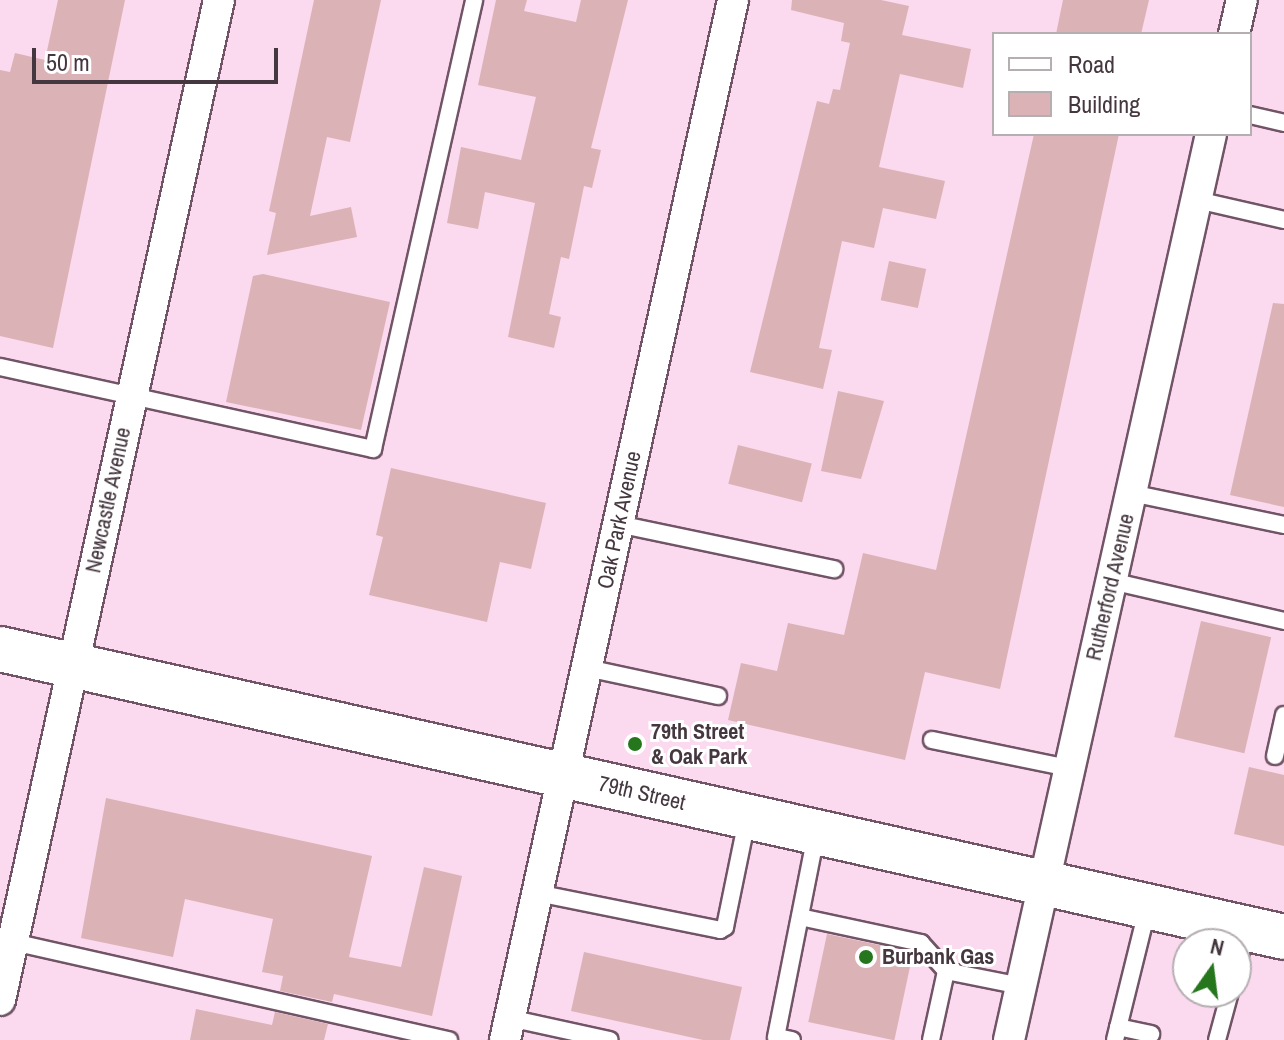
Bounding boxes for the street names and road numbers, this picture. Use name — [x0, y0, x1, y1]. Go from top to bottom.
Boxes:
street label: Newcastle Avenue — [80, 424, 136, 576]
street label: Oak Park Avenue — [591, 448, 647, 592]
street label: Rutherford Avenue — [1080, 510, 1140, 664]
street label: 79th Street — [596, 770, 688, 816]

